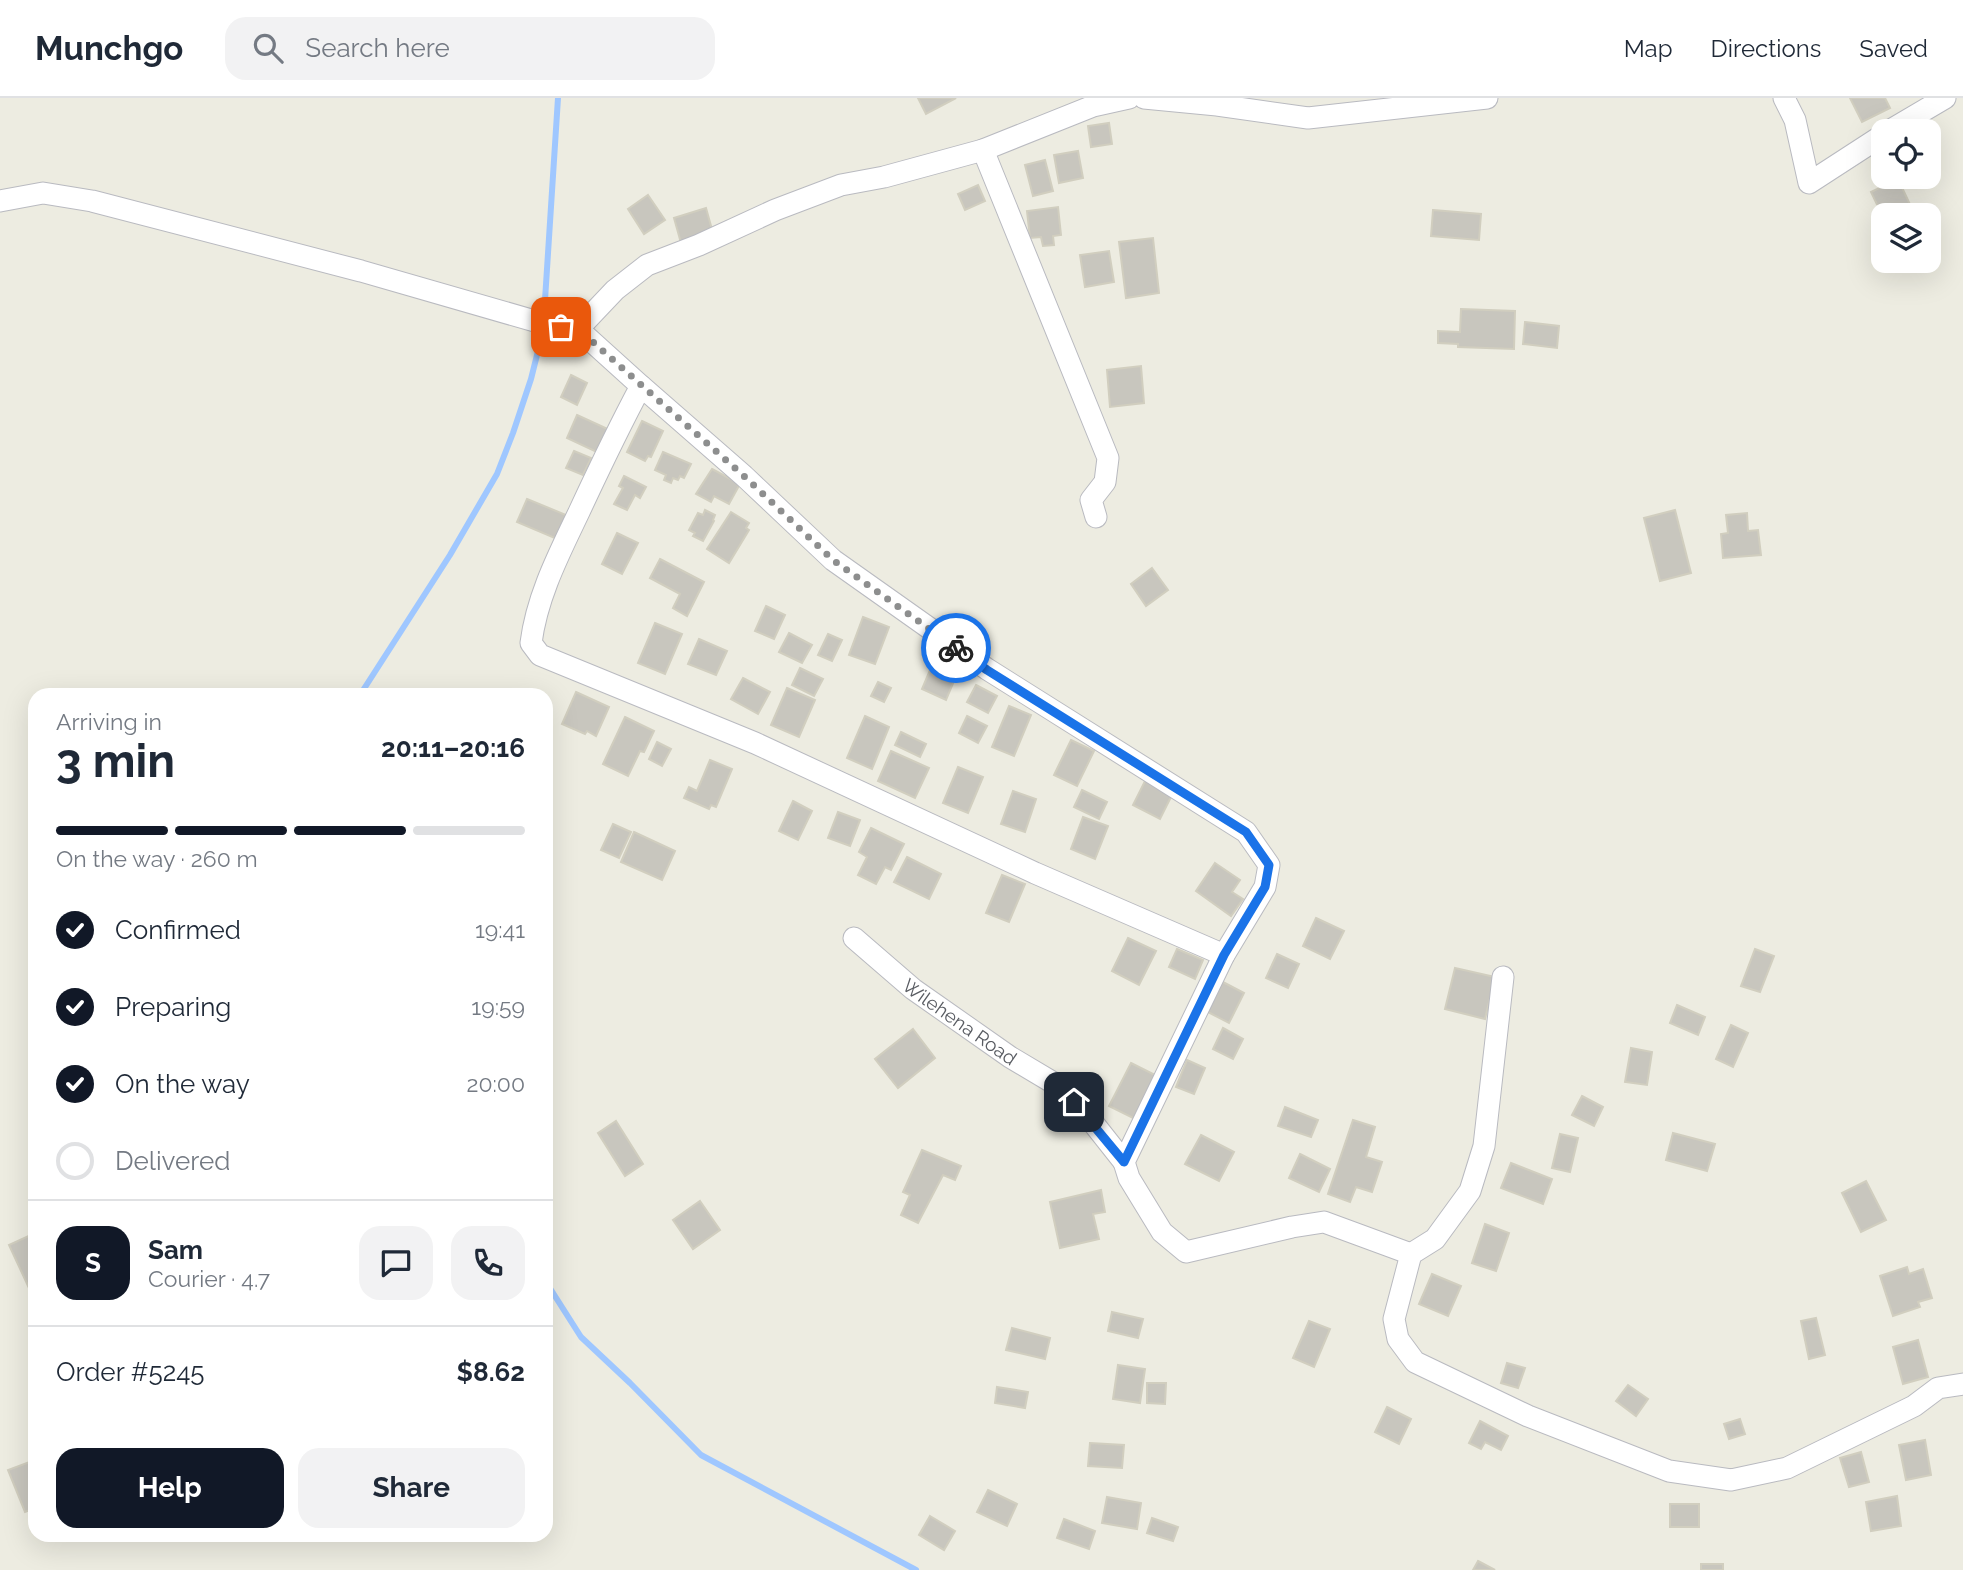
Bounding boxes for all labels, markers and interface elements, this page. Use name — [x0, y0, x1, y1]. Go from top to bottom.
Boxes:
search box — [225, 17, 715, 80]
text: Munchgo — [35, 29, 183, 68]
icon: search — [249, 29, 287, 67]
text: Search here — [305, 33, 450, 63]
text: Map — [1624, 34, 1673, 63]
text: Directions — [1711, 34, 1821, 63]
text: Saved — [1859, 34, 1928, 63]
map controls — [1871, 119, 1941, 273]
button: locate — [1871, 119, 1941, 189]
button: layers — [1871, 203, 1941, 273]
pin — [531, 297, 591, 357]
icon: bag — [542, 308, 580, 346]
courier — [921, 613, 991, 683]
icon: bike — [937, 629, 975, 667]
text: Arriving in — [56, 708, 162, 735]
text: 20:11–20:16 — [381, 733, 525, 763]
text: 3 min — [56, 734, 175, 788]
text: On the way · 260 m — [56, 845, 258, 872]
icon: check — [56, 911, 94, 949]
text: Confirmed — [115, 915, 241, 945]
text: 19:41 — [475, 916, 525, 943]
street label: Wilehena Road — [898, 974, 1021, 1069]
icon: check — [56, 988, 94, 1026]
text: Preparing — [115, 992, 231, 1022]
text: 19:59 — [471, 993, 525, 1020]
icon: check — [56, 1065, 94, 1103]
text: On the way — [115, 1069, 250, 1099]
text: 20:00 — [466, 1070, 525, 1097]
pin — [1044, 1072, 1104, 1132]
icon: home — [1055, 1083, 1093, 1121]
text: Delivered — [115, 1146, 230, 1176]
button: chat — [359, 1226, 433, 1300]
button: phone — [451, 1226, 525, 1300]
text: Sam — [148, 1235, 203, 1265]
text: S — [85, 1248, 101, 1278]
text: Courier · 4.7 — [148, 1265, 270, 1292]
text: Order #5245 — [56, 1357, 205, 1387]
text: $8.62 — [457, 1357, 525, 1387]
button: Help — [56, 1448, 284, 1528]
button: Share — [298, 1448, 525, 1528]

